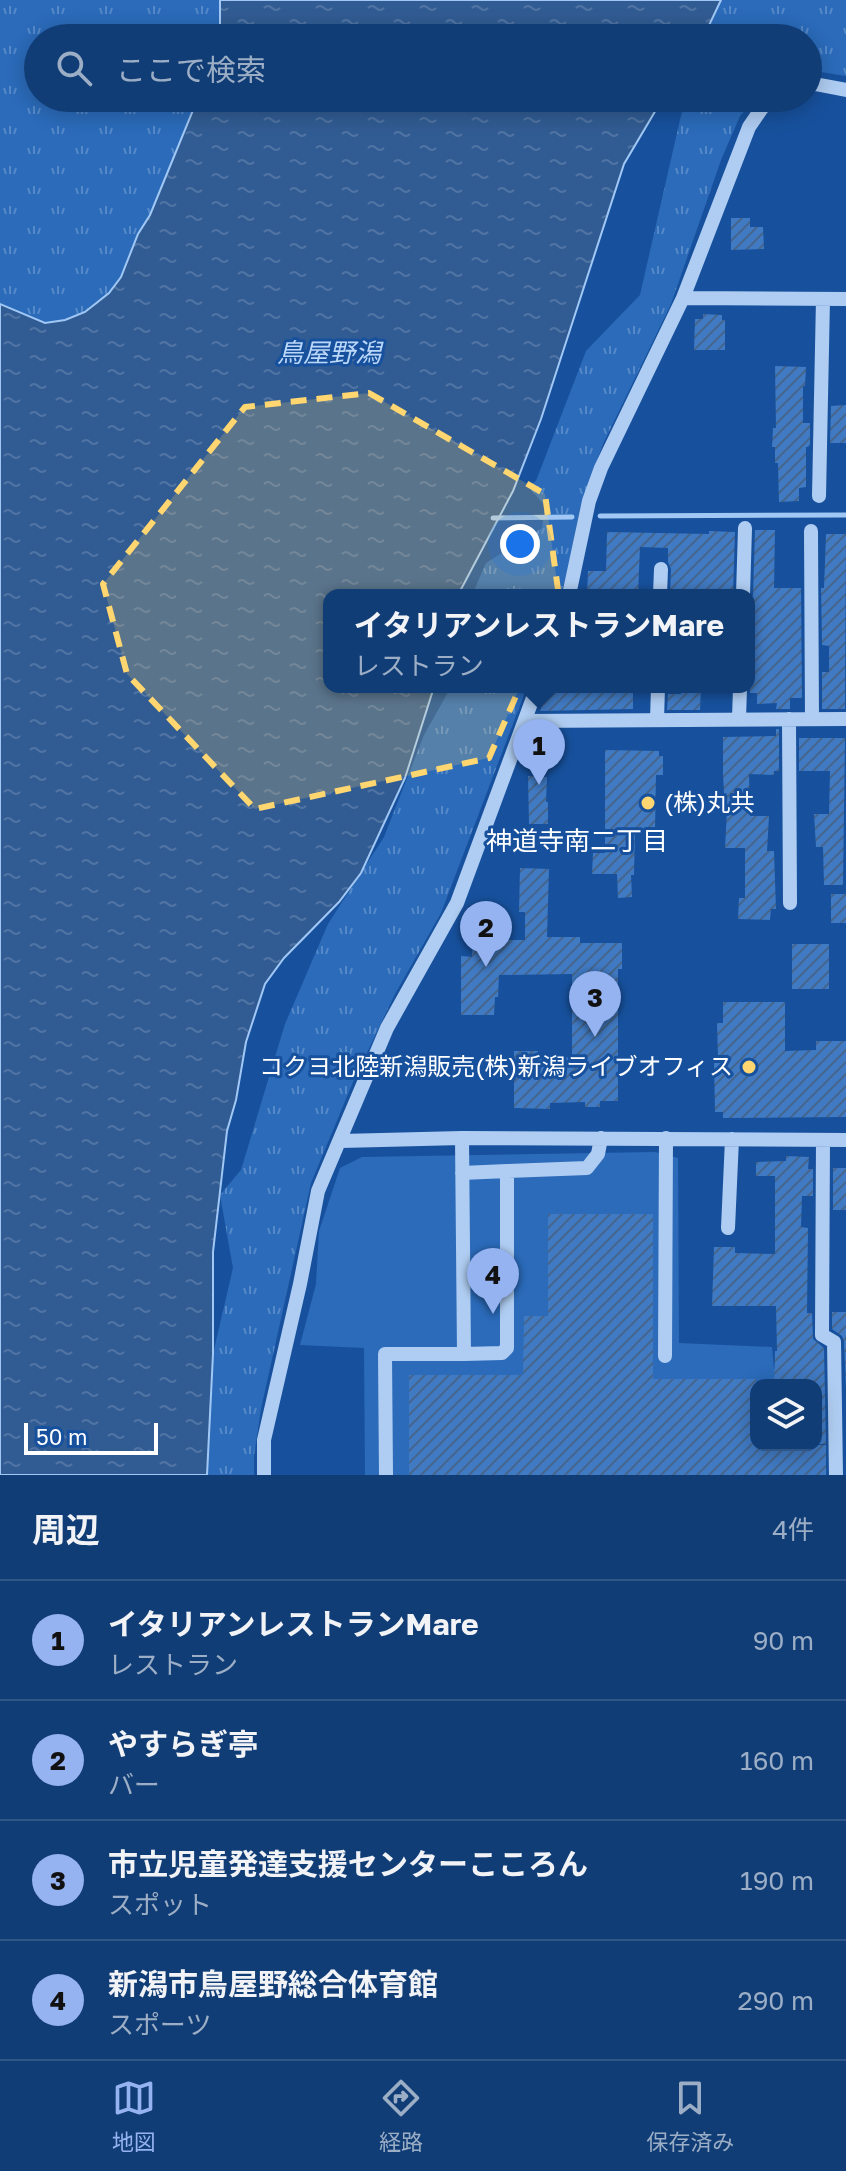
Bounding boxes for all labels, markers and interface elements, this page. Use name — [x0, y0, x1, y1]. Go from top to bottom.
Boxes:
search box — [24, 24, 822, 112]
icon: search — [52, 46, 96, 90]
text: ここで検索 — [116, 52, 266, 88]
water label: 鳥屋野潟 — [277, 337, 384, 368]
your location — [500, 524, 540, 564]
popup — [323, 589, 755, 693]
text: イタリアンレストランMare — [354, 607, 724, 643]
text: レストラン — [354, 650, 484, 681]
pin: 1 — [513, 719, 565, 785]
place label: (株)丸共 — [664, 787, 754, 816]
marker: (株)丸共 — [639, 794, 657, 812]
district label: 神道寺南二丁目 — [486, 825, 668, 856]
pin: 2 — [460, 901, 512, 967]
pin: 3 — [569, 971, 621, 1037]
place label: コクヨ北陸新潟販売(株)新潟ライブオフィス — [259, 1051, 733, 1080]
marker: コクヨ北陸新潟販売(株)新潟ライブオフィス — [740, 1058, 758, 1076]
pin: 4 — [467, 1248, 519, 1314]
map controls — [750, 1379, 822, 1451]
button: layers — [750, 1379, 822, 1451]
scale bar — [24, 1419, 158, 1455]
text: 50 m — [36, 1423, 87, 1450]
text: 周辺 — [32, 1509, 100, 1549]
text: 4件 — [772, 1514, 814, 1545]
text: イタリアンレストランMare — [108, 1606, 479, 1642]
text: 1 — [51, 1625, 65, 1656]
text: 90 m — [753, 1625, 814, 1656]
text: レストラン — [108, 1649, 238, 1680]
text: やすらぎ亭 — [108, 1726, 258, 1762]
text: 2 — [50, 1745, 66, 1776]
text: 160 m — [740, 1745, 814, 1776]
text: バー — [108, 1769, 160, 1800]
text: 市立児童発達支援センターこころん — [108, 1846, 588, 1882]
text: 3 — [50, 1865, 66, 1896]
text: 190 m — [740, 1865, 814, 1896]
text: スポット — [108, 1889, 212, 1920]
text: 新潟市鳥屋野総合体育館 — [108, 1966, 438, 2002]
text: 4 — [50, 1985, 66, 2016]
text: 290 m — [738, 1985, 814, 2016]
text: スポーツ — [108, 2009, 211, 2040]
tab: 地図 — [112, 2076, 156, 2156]
tab: 経路 — [379, 2076, 423, 2156]
tab: 保存済み — [646, 2076, 734, 2156]

